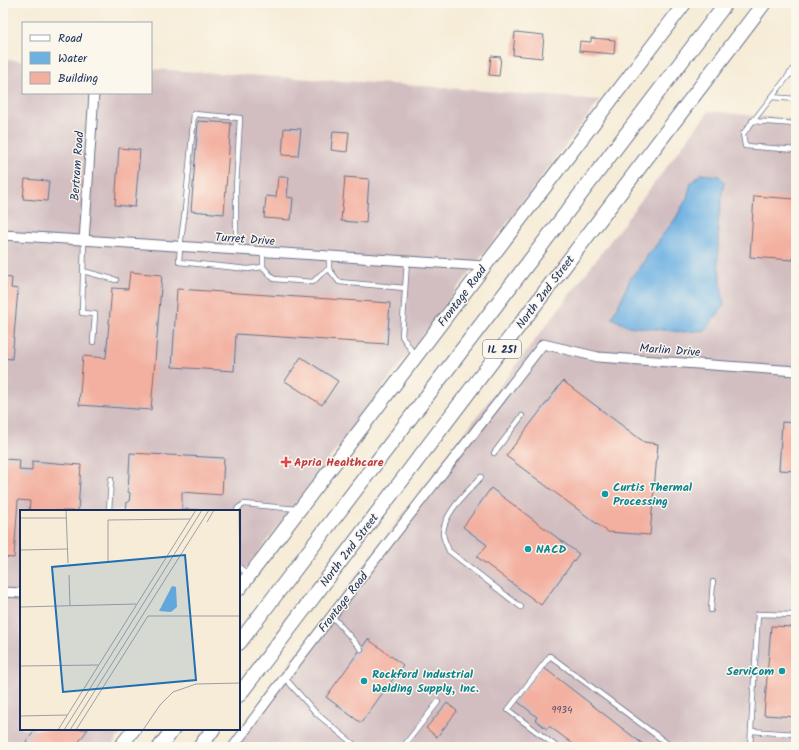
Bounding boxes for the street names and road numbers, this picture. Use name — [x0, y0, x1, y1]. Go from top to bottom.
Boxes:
street label: Bertram Road — [66, 130, 89, 201]
street label: Turret Drive — [214, 228, 276, 251]
street label: North 2nd Street — [511, 251, 580, 333]
street label: Frontage Road — [433, 261, 492, 331]
street label: Marlin Drive — [639, 339, 702, 362]
road number: IL 251 — [483, 340, 521, 358]
street label: North 2nd Street — [315, 509, 384, 591]
street label: Frontage Road — [314, 567, 374, 637]

